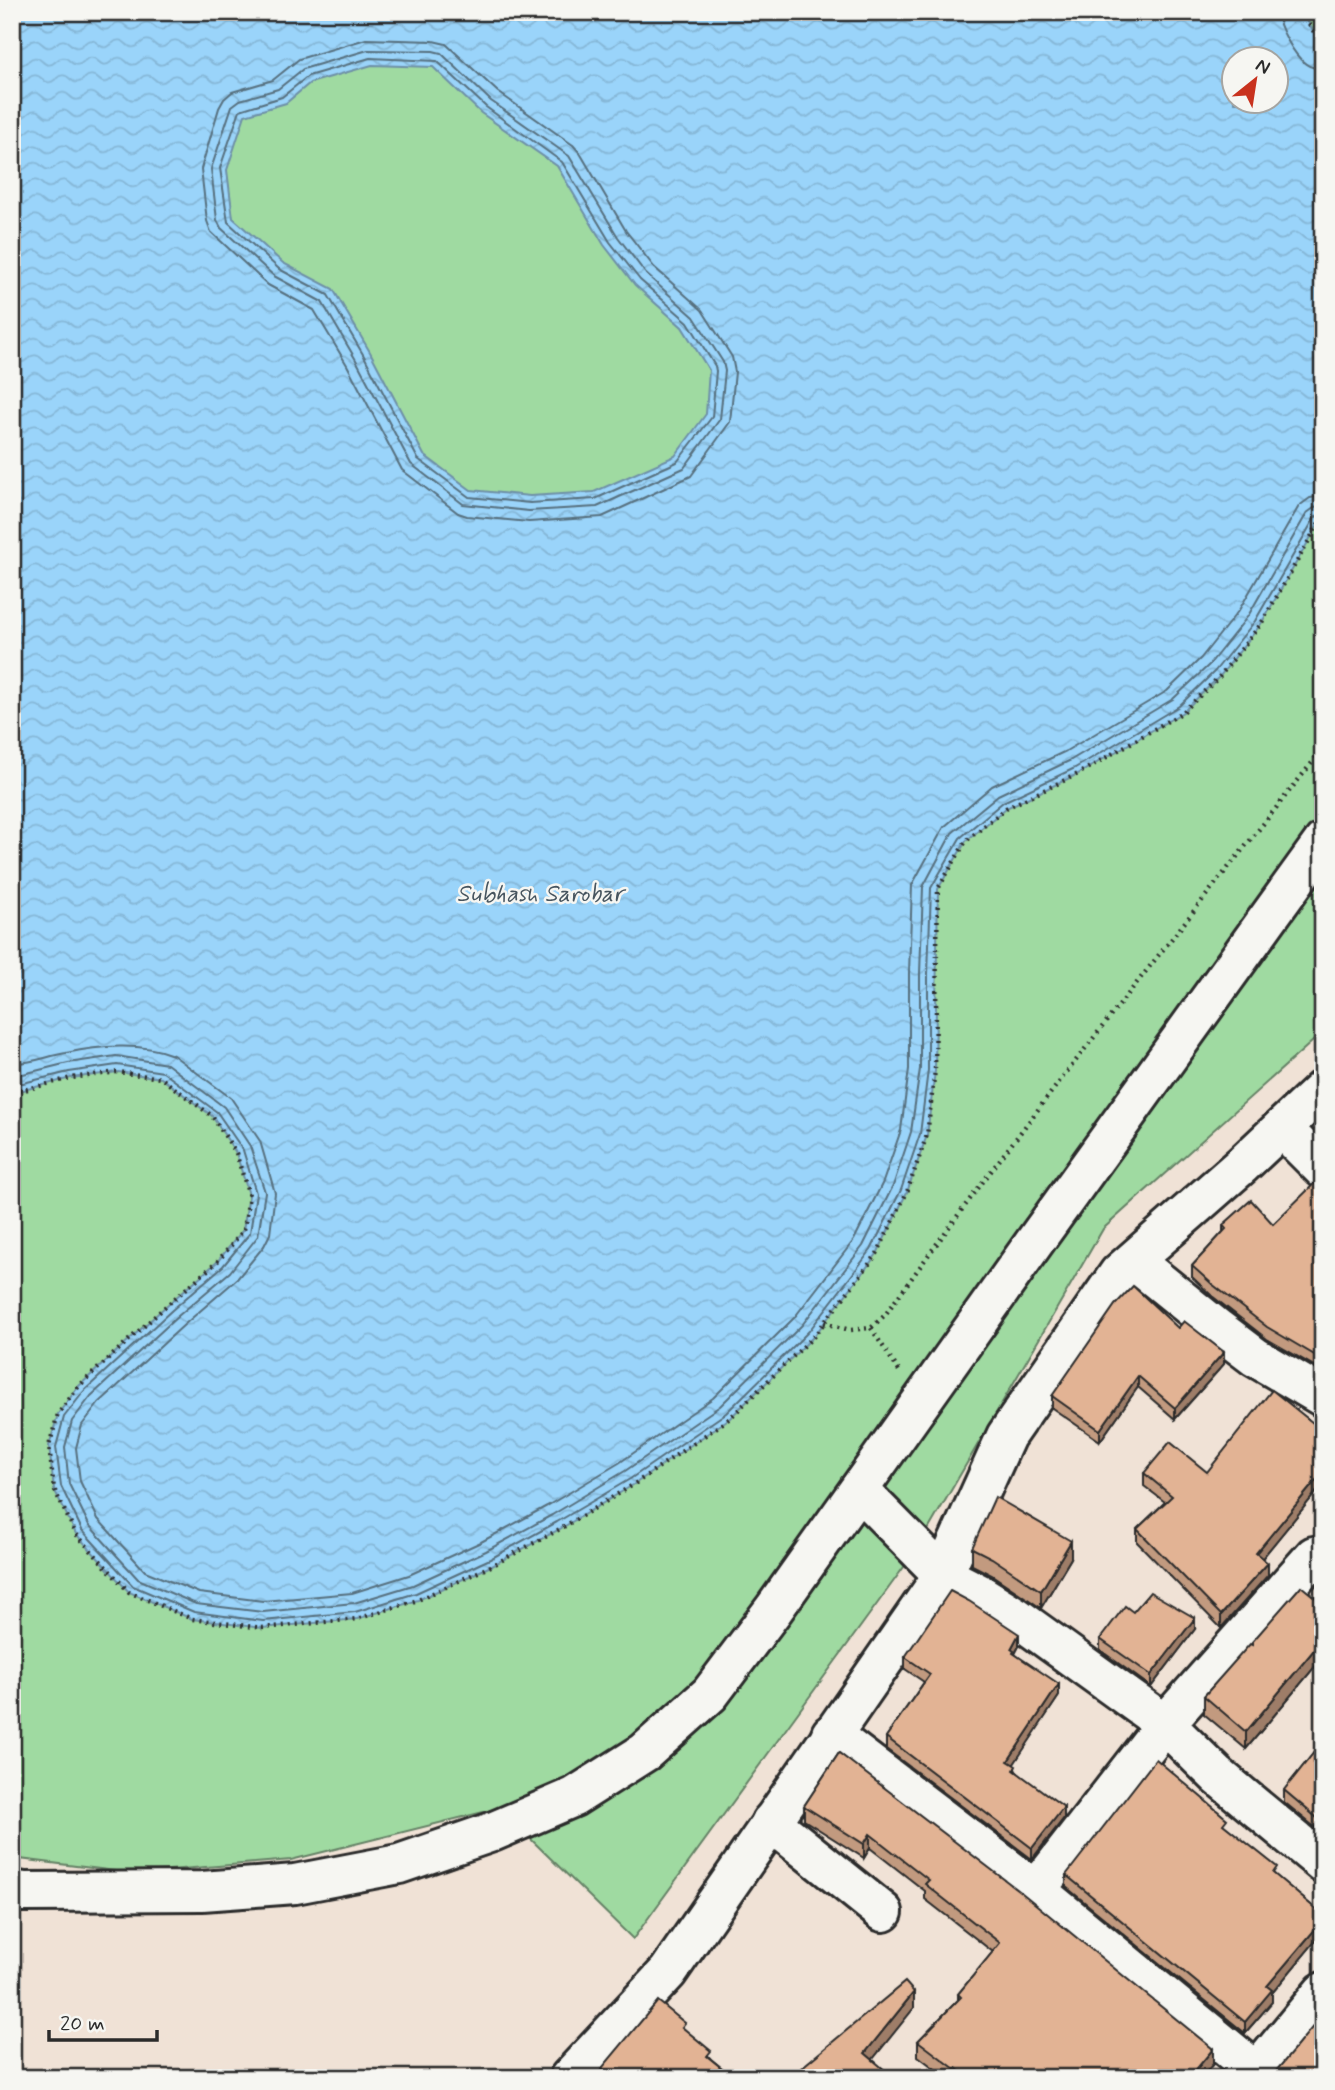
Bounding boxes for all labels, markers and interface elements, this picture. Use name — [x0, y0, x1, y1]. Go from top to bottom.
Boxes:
north arrow — [1220, 46, 1290, 116]
text: N — [1251, 53, 1274, 81]
water label: Subhash Sarobar — [457, 879, 626, 910]
scale bar — [49, 1999, 158, 2043]
text: 20 m — [60, 2010, 105, 2038]

